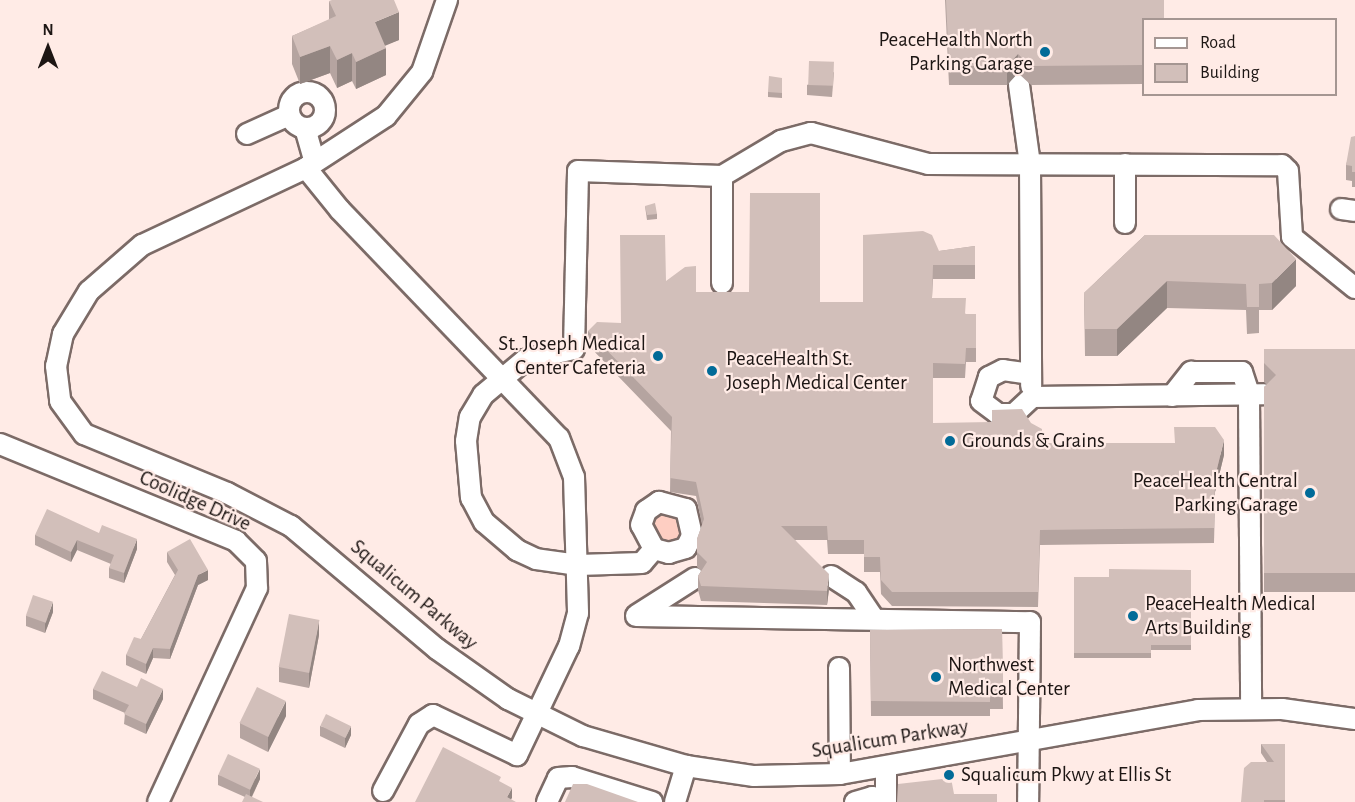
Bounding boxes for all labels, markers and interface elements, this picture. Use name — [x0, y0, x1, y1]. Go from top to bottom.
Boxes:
north arrow — [18, 18, 78, 78]
legend — [1142, 18, 1337, 96]
text: N — [42, 22, 54, 38]
place label: PeaceHealth North Parking Garage — [878, 27, 1033, 77]
text: Road — [1200, 34, 1236, 52]
marker: PeaceHealth North Parking Garage — [1038, 45, 1052, 59]
text: Building — [1200, 64, 1259, 82]
place label: St. Joseph Medical Center Cafeteria — [498, 331, 646, 381]
place label: PeaceHealth St. Joseph Medical Center — [726, 346, 907, 396]
marker: St. Joseph Medical Center Cafeteria — [651, 349, 665, 363]
marker: PeaceHealth St. Joseph Medical Center — [703, 362, 721, 380]
place label: Grounds & Grains — [962, 428, 1105, 454]
marker: Grounds & Grains — [943, 434, 957, 448]
street label: Coolidge Drive — [135, 465, 255, 537]
place label: PeaceHealth Central Parking Garage — [1133, 468, 1298, 518]
marker: PeaceHealth Central Parking Garage — [1303, 486, 1317, 500]
street label: Squalicum Parkway — [345, 535, 483, 655]
place label: PeaceHealth Medical Arts Building — [1145, 591, 1316, 641]
marker: PeaceHealth Medical Arts Building — [1126, 609, 1140, 623]
place label: Northwest Medical Center — [948, 652, 1070, 702]
marker: Northwest Medical Center — [929, 670, 943, 684]
street label: Squalicum Parkway — [810, 714, 970, 764]
place label: Squalicum Pkwy at Ellis St — [961, 762, 1171, 788]
marker: Squalicum Pkwy at Ellis St — [942, 768, 956, 782]

